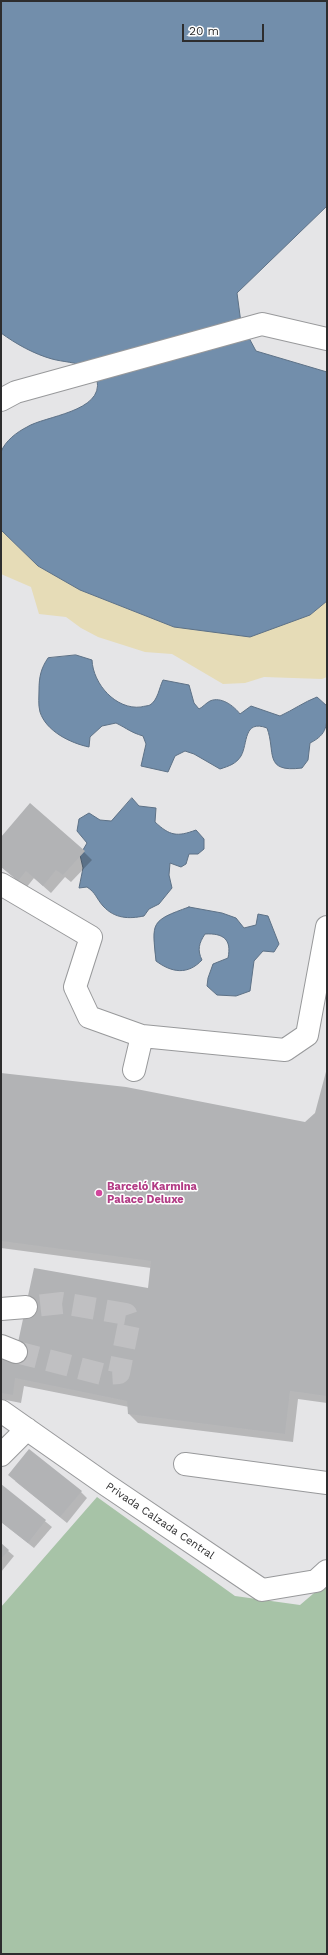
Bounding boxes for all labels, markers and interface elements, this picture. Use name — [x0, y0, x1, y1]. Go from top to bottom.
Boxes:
scale bar — [184, 16, 266, 42]
text: 20 m — [189, 24, 219, 38]
place label: Barceló Karmina Palace Deluxe — [107, 1180, 197, 1206]
marker: Barceló Karmina Palace Deluxe — [94, 1188, 104, 1198]
street label: Privada Calzada Central — [103, 1480, 217, 1562]

